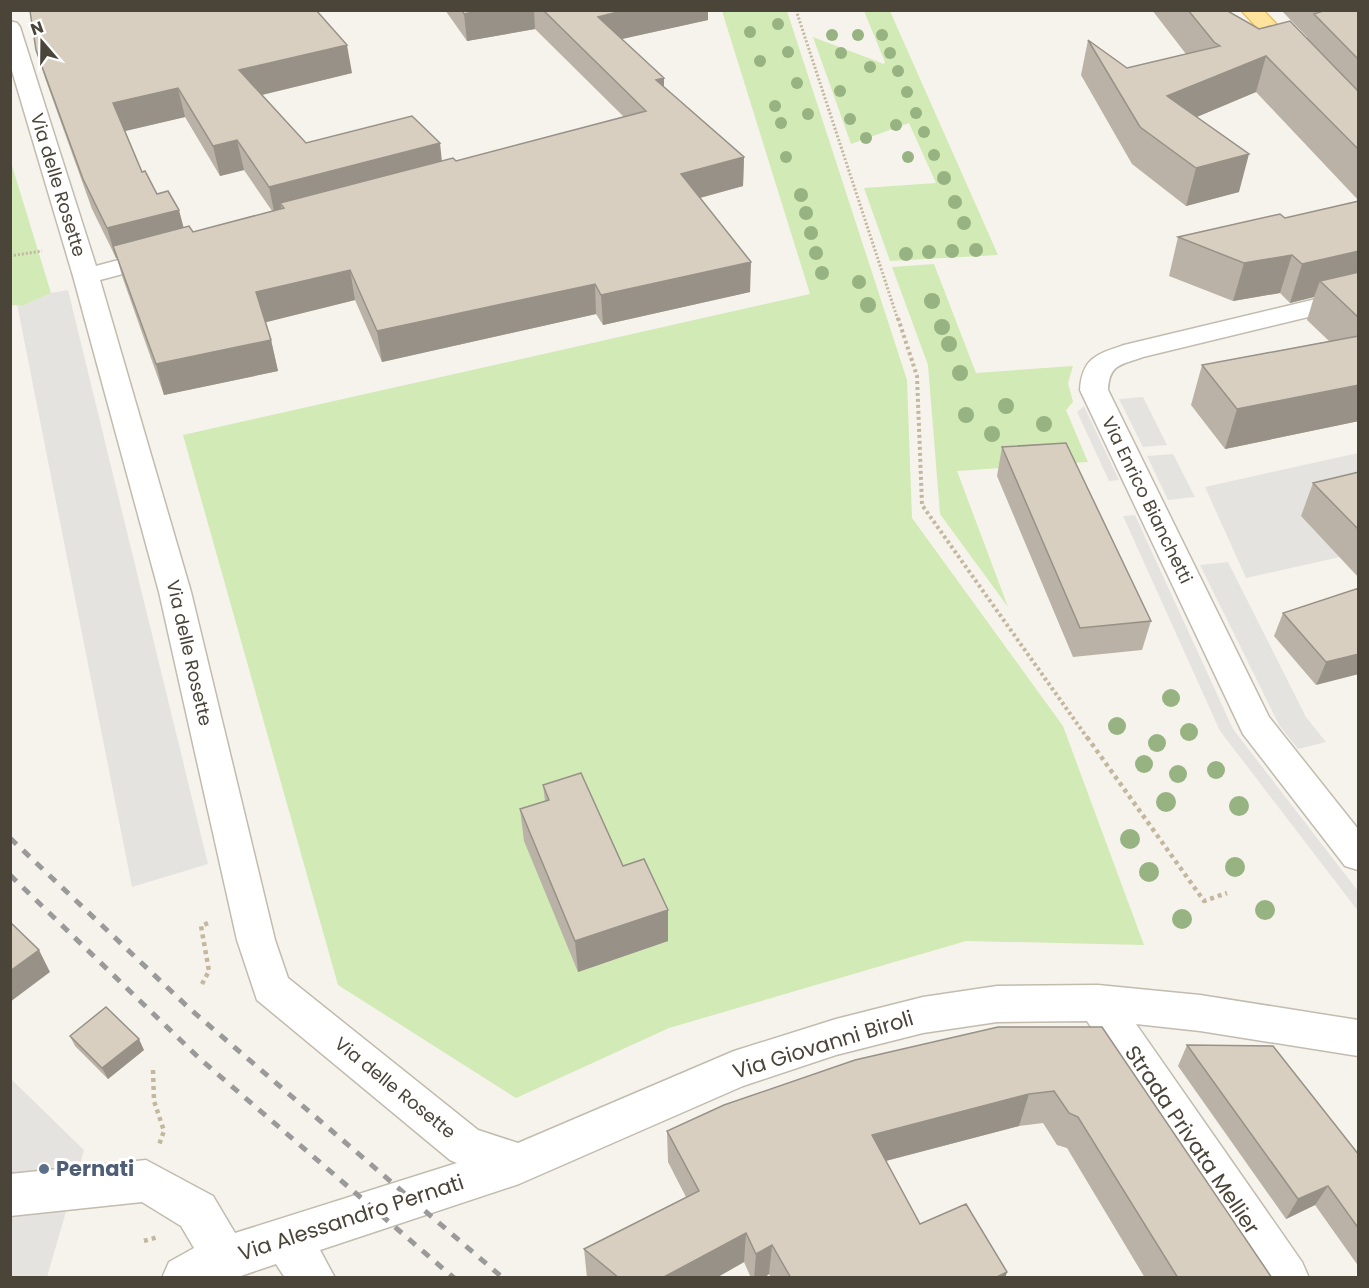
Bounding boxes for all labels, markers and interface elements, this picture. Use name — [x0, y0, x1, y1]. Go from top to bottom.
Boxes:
north arrow — [12, 12, 72, 72]
text: N — [27, 16, 47, 41]
street label: Via delle Rosette — [25, 110, 92, 260]
street label: Via Enrico Bianchetti — [1096, 412, 1199, 588]
street label: Via delle Rosette — [161, 577, 218, 728]
street label: Via Giovanni Biroli — [729, 1003, 917, 1086]
street label: Via delle Rosette — [330, 1031, 461, 1144]
street label: Strada Privata Mellier — [1118, 1040, 1267, 1240]
place label: Pernati — [56, 1154, 134, 1183]
marker: Pernati — [37, 1162, 51, 1176]
street label: Via Alessandro Pernati — [234, 1167, 467, 1268]

